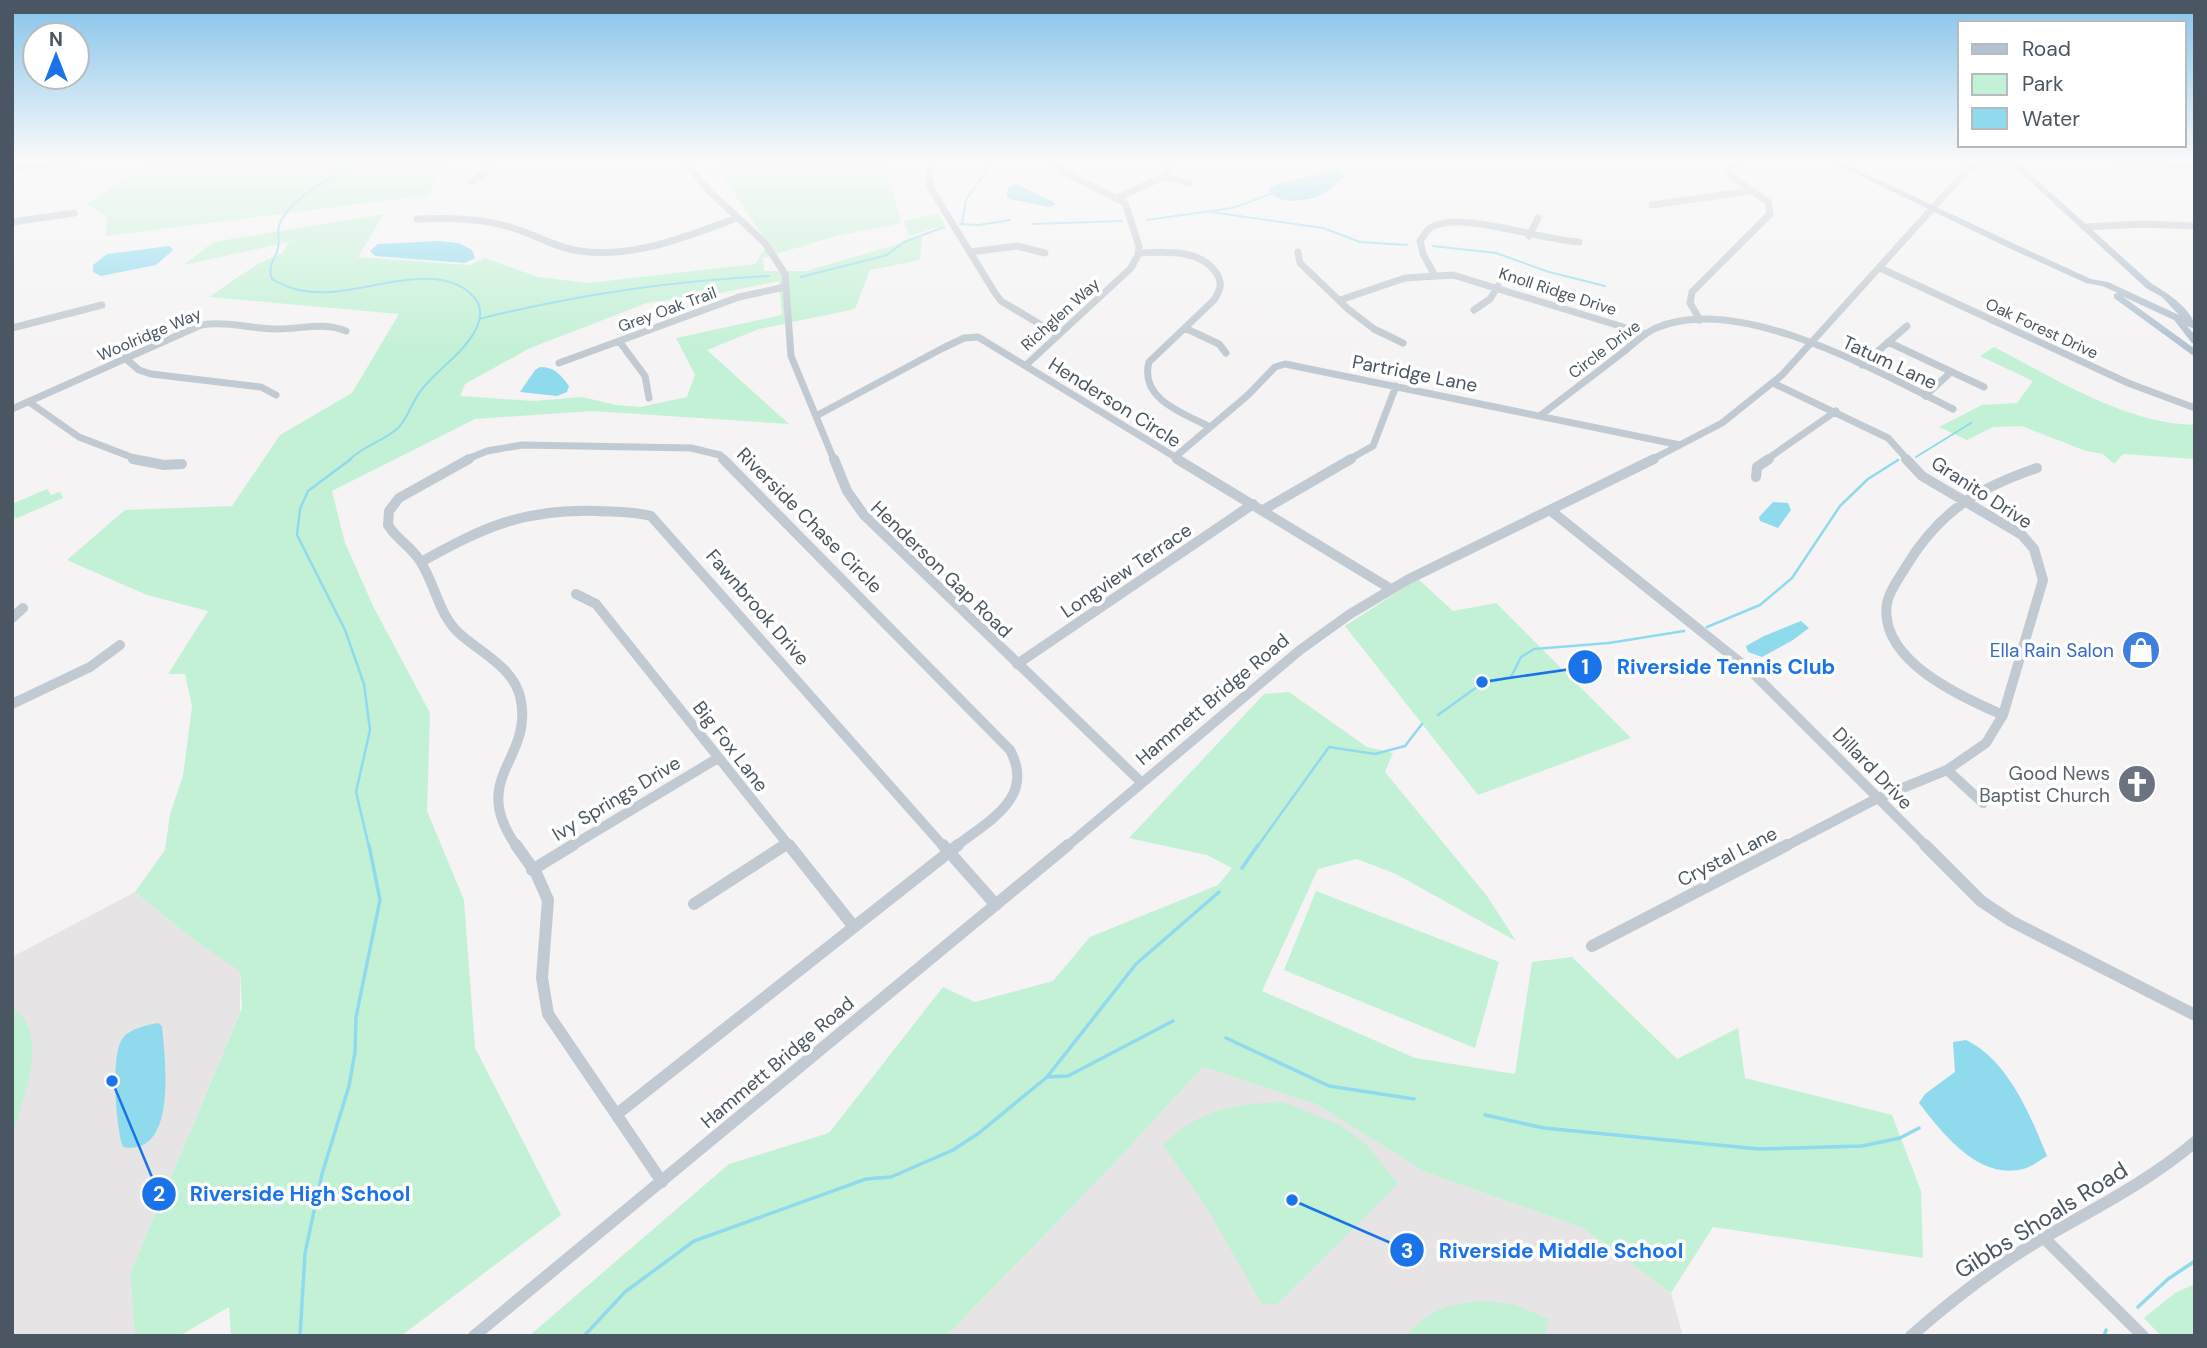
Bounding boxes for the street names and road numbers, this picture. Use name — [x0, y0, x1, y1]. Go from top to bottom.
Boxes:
street label: Knoll Ridge Drive — [1496, 263, 1619, 320]
street label: Richglen Way — [1017, 273, 1104, 355]
street label: Grey Oak Trail — [615, 282, 719, 337]
street label: Oak Forest Drive — [1982, 293, 2101, 364]
street label: Woolridge Way — [94, 303, 204, 366]
street label: Circle Drive — [1564, 315, 1645, 383]
street label: Tatum Lane — [1838, 330, 1941, 395]
street label: Partridge Lane — [1350, 349, 1480, 398]
street label: Henderson Circle — [1044, 352, 1186, 453]
street label: Riverside Chase Circle — [731, 442, 888, 599]
street label: Granito Drive — [1926, 450, 2037, 534]
street label: Henderson Gap Road — [866, 495, 1018, 643]
street label: Longview Terrace — [1056, 517, 1197, 623]
street label: Fawnbrook Drive — [700, 544, 815, 671]
street label: Hammett Bridge Road — [1130, 628, 1294, 771]
street label: Big Fox Lane — [687, 696, 774, 797]
street label: Dillard Drive — [1827, 722, 1918, 815]
street label: Ivy Springs Drive — [547, 750, 685, 847]
street label: Crystal Lane — [1673, 821, 1781, 892]
street label: Hammett Bridge Road — [695, 991, 859, 1134]
street label: Gibbs Shoals Road — [1949, 1155, 2133, 1285]

